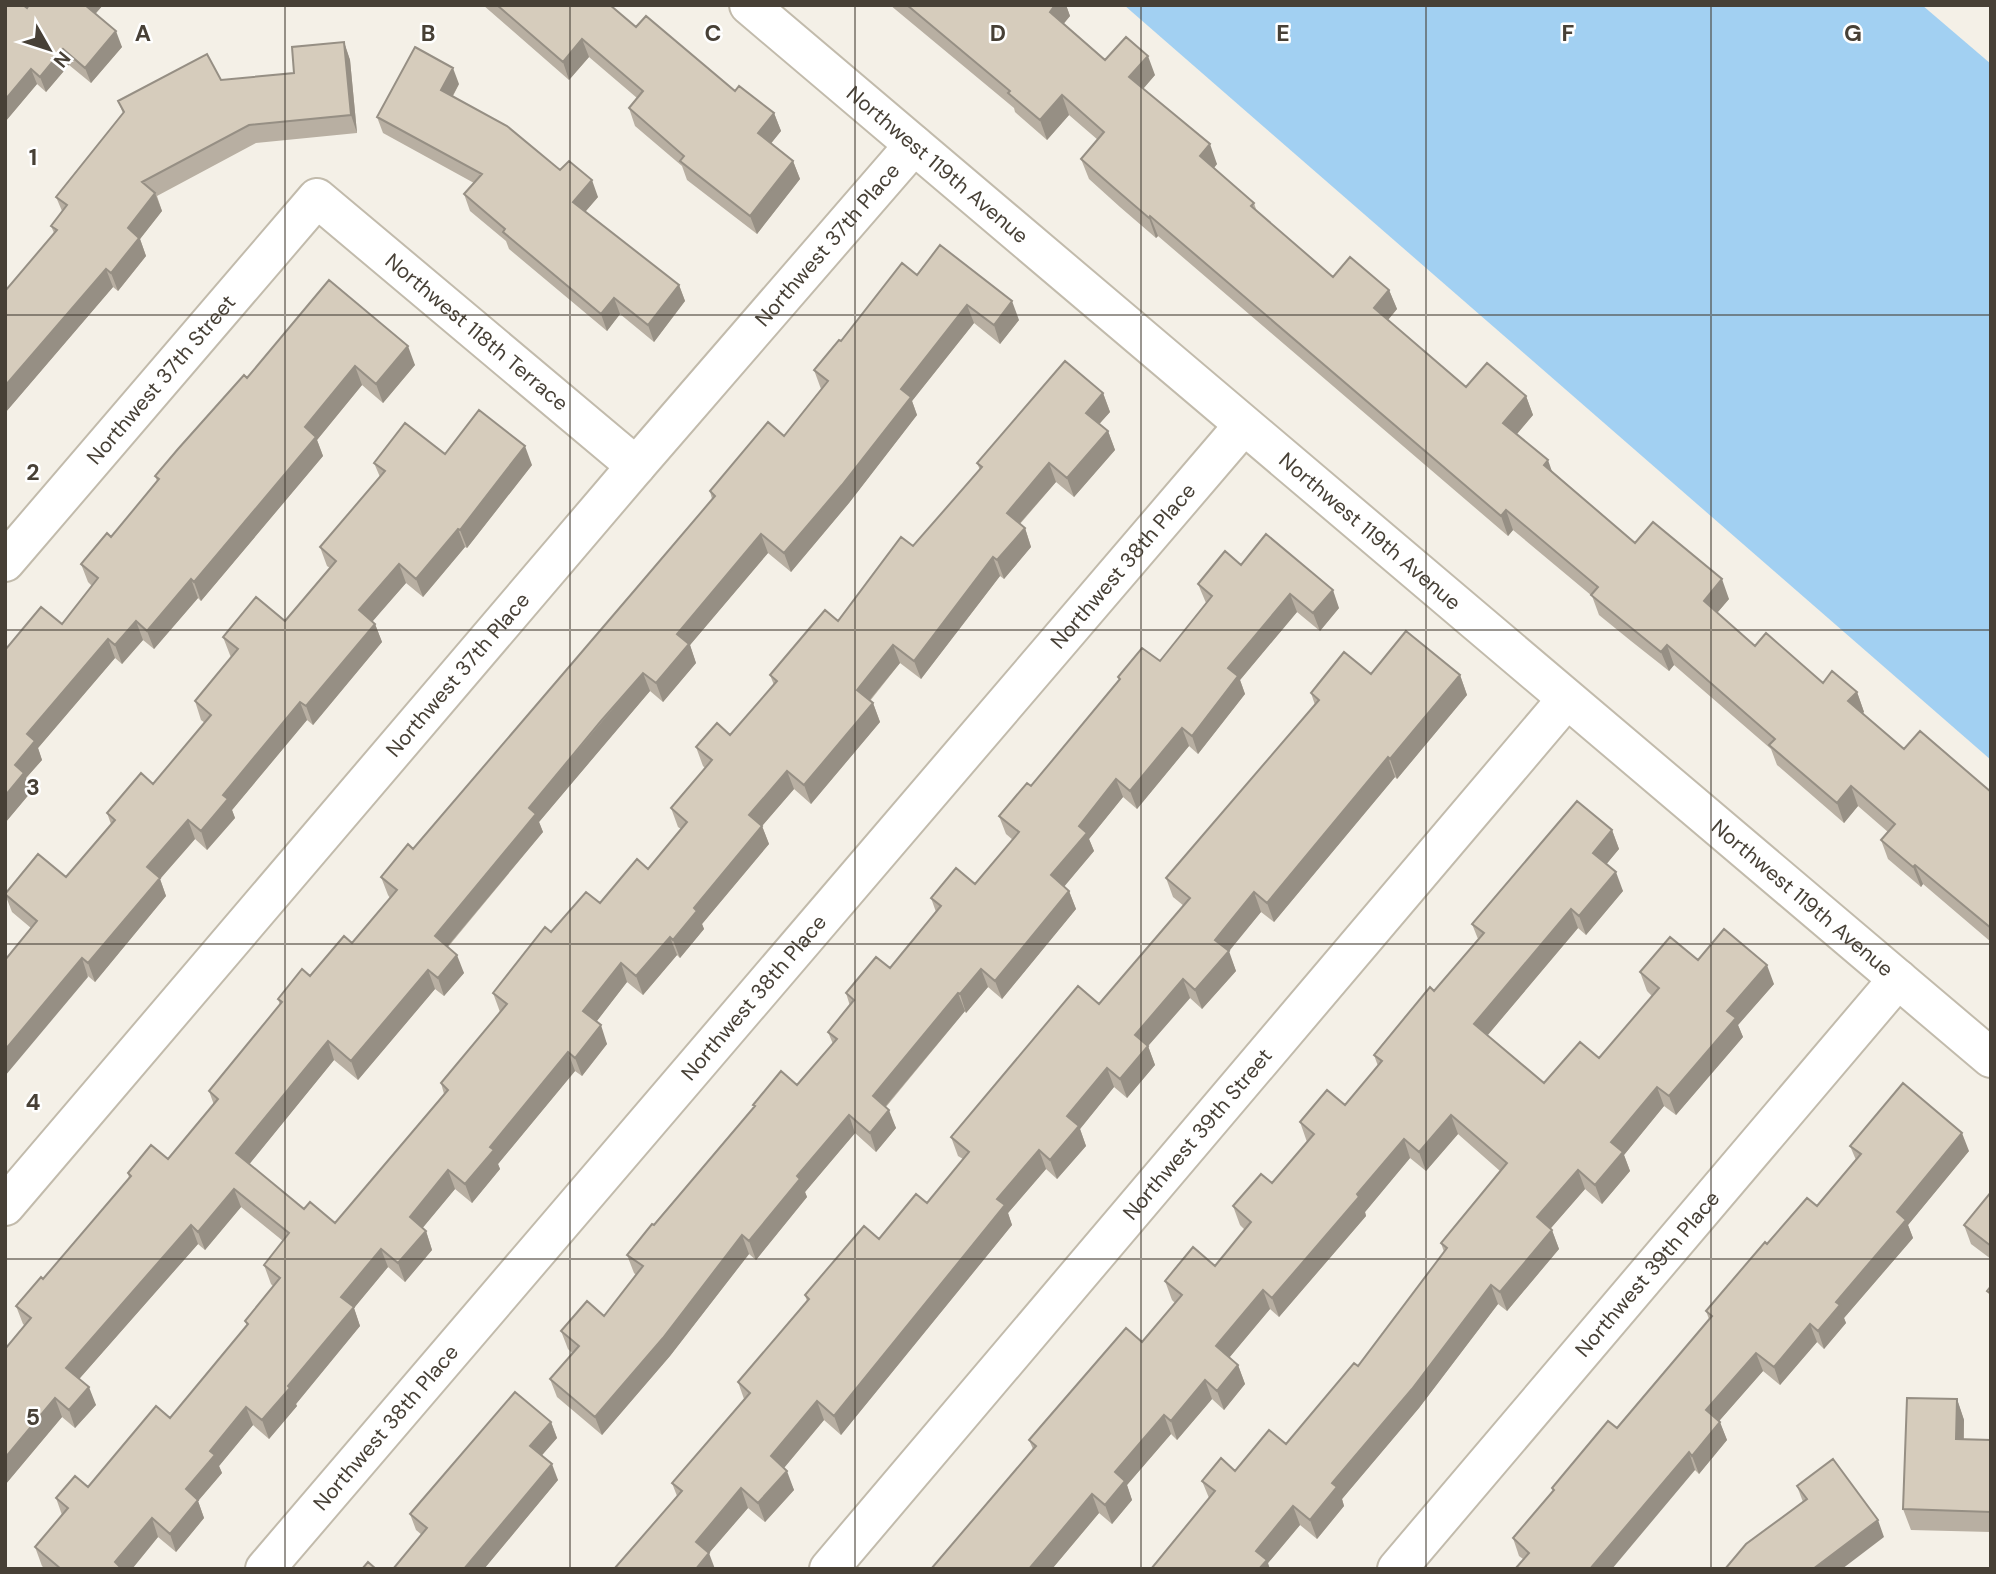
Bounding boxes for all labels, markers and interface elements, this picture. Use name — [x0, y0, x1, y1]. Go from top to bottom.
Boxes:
north arrow — [14, 14, 84, 84]
text: A — [135, 18, 151, 48]
text: B — [421, 18, 435, 48]
text: C — [705, 18, 721, 48]
text: D — [990, 18, 1006, 48]
text: E — [1276, 18, 1290, 48]
text: F — [1562, 18, 1575, 48]
text: G — [1844, 18, 1862, 48]
text: N — [48, 46, 76, 73]
street label: Northwest 119th Avenue — [841, 80, 1034, 250]
text: 1 — [29, 142, 37, 172]
street label: Northwest 37th Place — [749, 157, 906, 333]
street label: Northwest 118th Terrace — [379, 247, 574, 417]
street label: Northwest 37th Street — [81, 289, 242, 471]
street label: Northwest 119th Avenue — [1273, 446, 1467, 617]
text: 2 — [26, 457, 40, 487]
street label: Northwest 38th Place — [1044, 477, 1202, 655]
street label: Northwest 37th Place — [380, 587, 536, 763]
text: 3 — [26, 772, 40, 802]
street label: Northwest 119th Avenue — [1706, 813, 1899, 983]
street label: Northwest 38th Place — [675, 909, 833, 1086]
street label: Northwest 39th Street — [1117, 1042, 1279, 1226]
text: 4 — [26, 1087, 41, 1117]
street label: Northwest 39th Place — [1569, 1185, 1726, 1363]
street label: Northwest 38th Place — [307, 1339, 465, 1517]
text: 5 — [26, 1402, 40, 1432]

